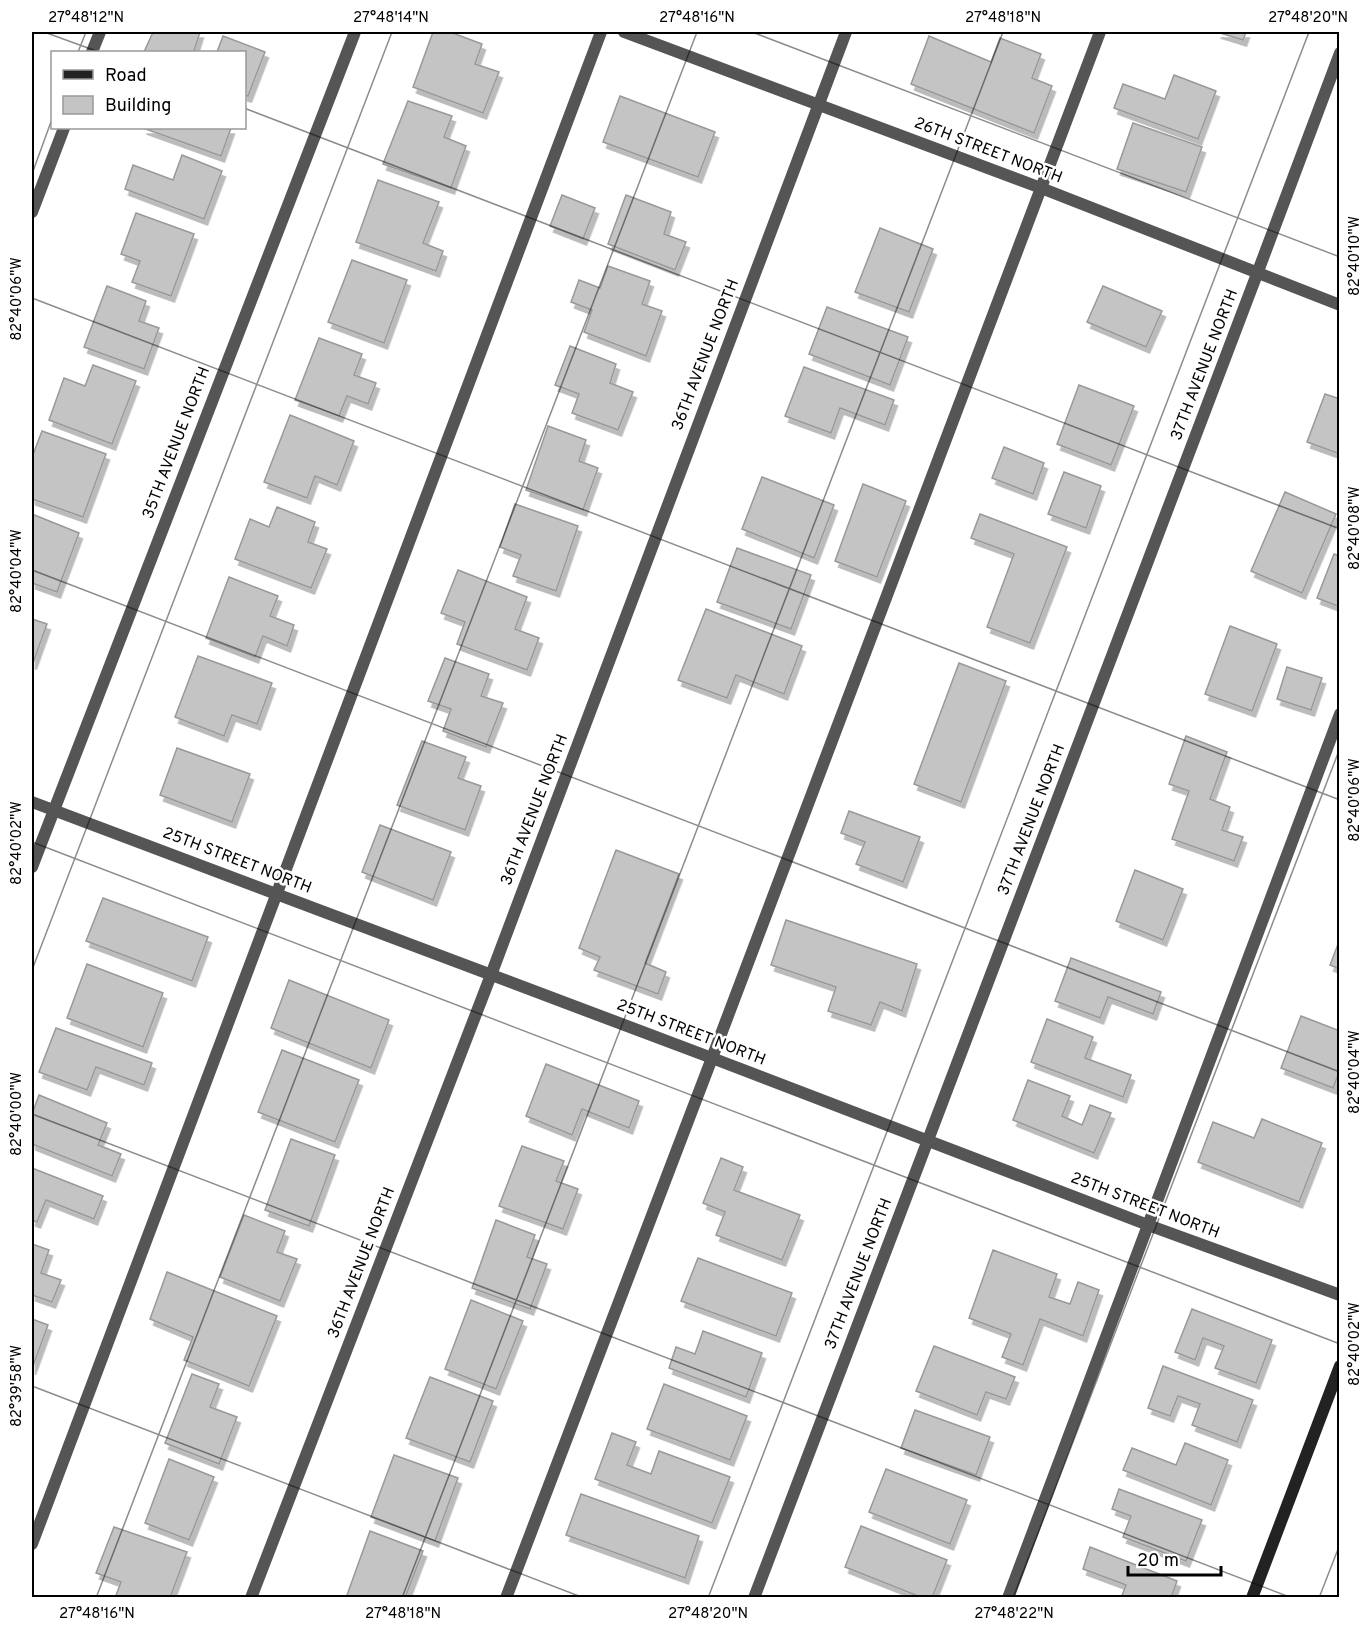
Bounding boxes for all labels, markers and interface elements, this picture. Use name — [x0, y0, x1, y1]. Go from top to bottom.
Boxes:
text: 27°48'12"N — [48, 9, 124, 28]
text: 27°48'14"N — [353, 9, 429, 28]
text: 27°48'16"N — [659, 9, 735, 28]
text: 27°48'18"N — [965, 9, 1041, 28]
text: 27°48'20"N — [1268, 9, 1348, 28]
legend — [51, 51, 246, 129]
text: Road — [105, 65, 147, 88]
text: Building — [105, 95, 171, 118]
street label: 26TH STREET NORTH — [911, 114, 1065, 188]
text: 82°40'10"W — [1346, 216, 1365, 296]
text: 82°40'06"W — [8, 257, 27, 341]
street label: 36TH AVENUE NORTH — [668, 277, 744, 433]
street label: 37TH AVENUE NORTH — [1167, 287, 1243, 443]
street label: 35TH AVENUE NORTH — [139, 364, 215, 522]
text: 82°40'08"W — [1346, 486, 1365, 570]
text: 82°40'04"W — [8, 529, 27, 613]
street label: 36TH AVENUE NORTH — [497, 732, 573, 888]
street label: 37TH AVENUE NORTH — [994, 742, 1070, 898]
text: 82°40'06"W — [1346, 758, 1365, 842]
text: 82°40'02"W — [8, 801, 27, 885]
street label: 25TH STREET NORTH — [160, 823, 314, 899]
street label: 25TH STREET NORTH — [614, 995, 768, 1071]
text: 82°40'04"W — [1346, 1030, 1365, 1114]
text: 82°40'00"W — [8, 1072, 27, 1156]
street label: 25TH STREET NORTH — [1068, 1168, 1222, 1244]
street label: 36TH AVENUE NORTH — [324, 1185, 400, 1341]
street label: 37TH AVENUE NORTH — [821, 1196, 897, 1352]
text: 82°40'02"W — [1346, 1302, 1365, 1386]
text: 82°39'58"W — [8, 1345, 27, 1427]
scale bar — [1128, 1539, 1221, 1577]
text: 20 m — [1137, 1550, 1179, 1573]
text: 27°48'16"N — [59, 1605, 135, 1624]
text: 27°48'18"N — [365, 1605, 441, 1624]
text: 27°48'20"N — [668, 1605, 748, 1624]
text: 27°48'22"N — [974, 1605, 1054, 1624]

